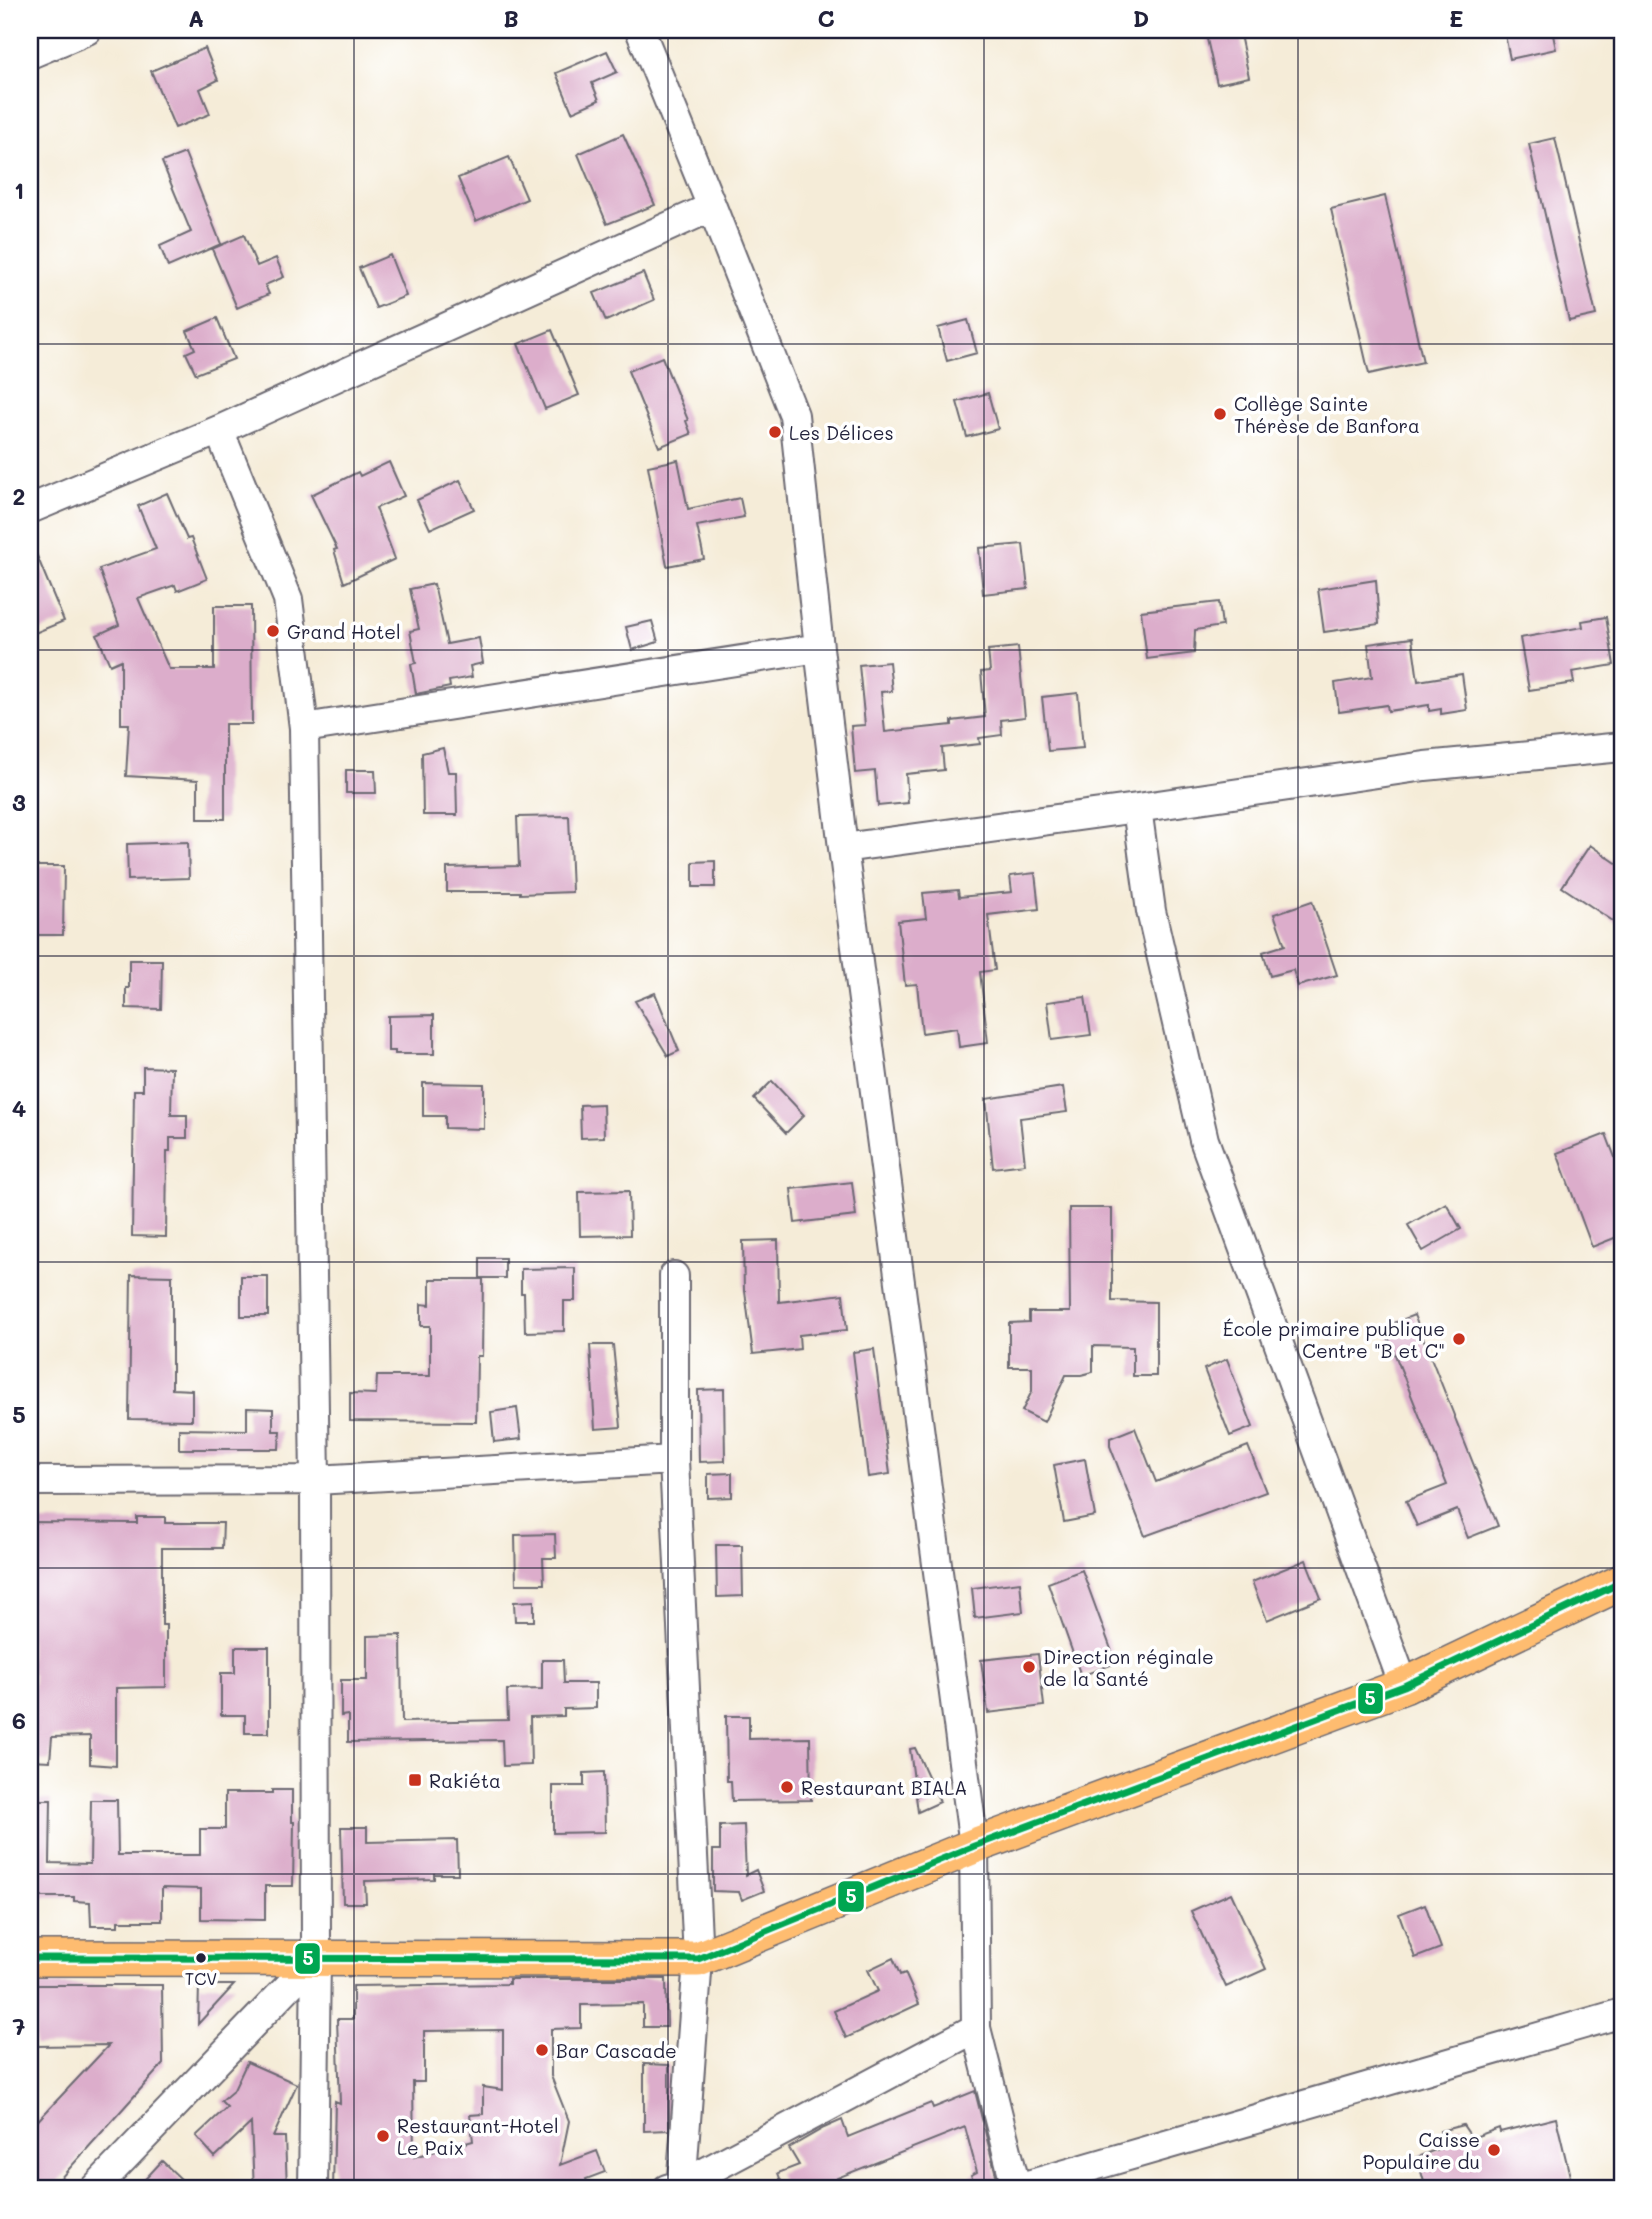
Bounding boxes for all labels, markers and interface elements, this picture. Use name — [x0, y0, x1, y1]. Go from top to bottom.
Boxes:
text: A — [188, 3, 204, 33]
text: B — [503, 3, 519, 33]
text: C — [817, 3, 835, 33]
text: D — [1133, 3, 1149, 33]
text: E — [1449, 3, 1463, 33]
text: 1 — [14, 175, 24, 205]
place label: Collège Sainte Thérèse de Banfora — [1234, 391, 1420, 438]
marker: Collège Sainte Thérèse de Banfora — [1212, 406, 1228, 422]
place label: Les Délices — [789, 420, 894, 445]
marker: Les Délices — [767, 424, 783, 440]
text: 2 — [13, 481, 25, 511]
place label: Grand Hotel — [287, 619, 401, 644]
marker: Grand Hotel — [265, 623, 281, 639]
text: 3 — [12, 787, 26, 817]
text: 4 — [12, 1093, 26, 1123]
place label: École primaire publique Centre "B et C" — [1223, 1316, 1445, 1363]
marker: École primaire publique Centre "B et C" — [1451, 1331, 1467, 1347]
text: 5 — [12, 1399, 26, 1429]
place label: Direction réginale de la Santé — [1043, 1644, 1214, 1691]
marker: Direction réginale de la Santé — [1021, 1659, 1037, 1675]
line badge: 5 — [1357, 1682, 1384, 1715]
text: 5 — [1364, 1685, 1376, 1710]
text: 6 — [12, 1705, 26, 1735]
place label: Rakiéta — [429, 1768, 501, 1793]
marker: Rakiéta — [407, 1772, 423, 1788]
place label: Restaurant BIALA — [801, 1775, 968, 1800]
marker: Restaurant BIALA — [779, 1779, 795, 1795]
line badge: 5 — [837, 1880, 865, 1913]
text: 5 — [845, 1883, 857, 1908]
line badge: 5 — [294, 1942, 321, 1975]
text: 5 — [302, 1945, 314, 1970]
marker: TCV — [194, 1951, 208, 1965]
place label: TCV — [185, 1967, 217, 1989]
text: 7 — [13, 2011, 26, 2041]
place label: Bar Cascade — [556, 2038, 677, 2063]
marker: Bar Cascade — [534, 2042, 550, 2058]
place label: Restaurant-Hotel Le Paix — [397, 2113, 559, 2160]
place label: Caisse Populaire du — [1363, 2127, 1480, 2174]
marker: Restaurant-Hotel Le Paix — [375, 2128, 391, 2144]
marker: Caisse Populaire du — [1486, 2142, 1502, 2158]

